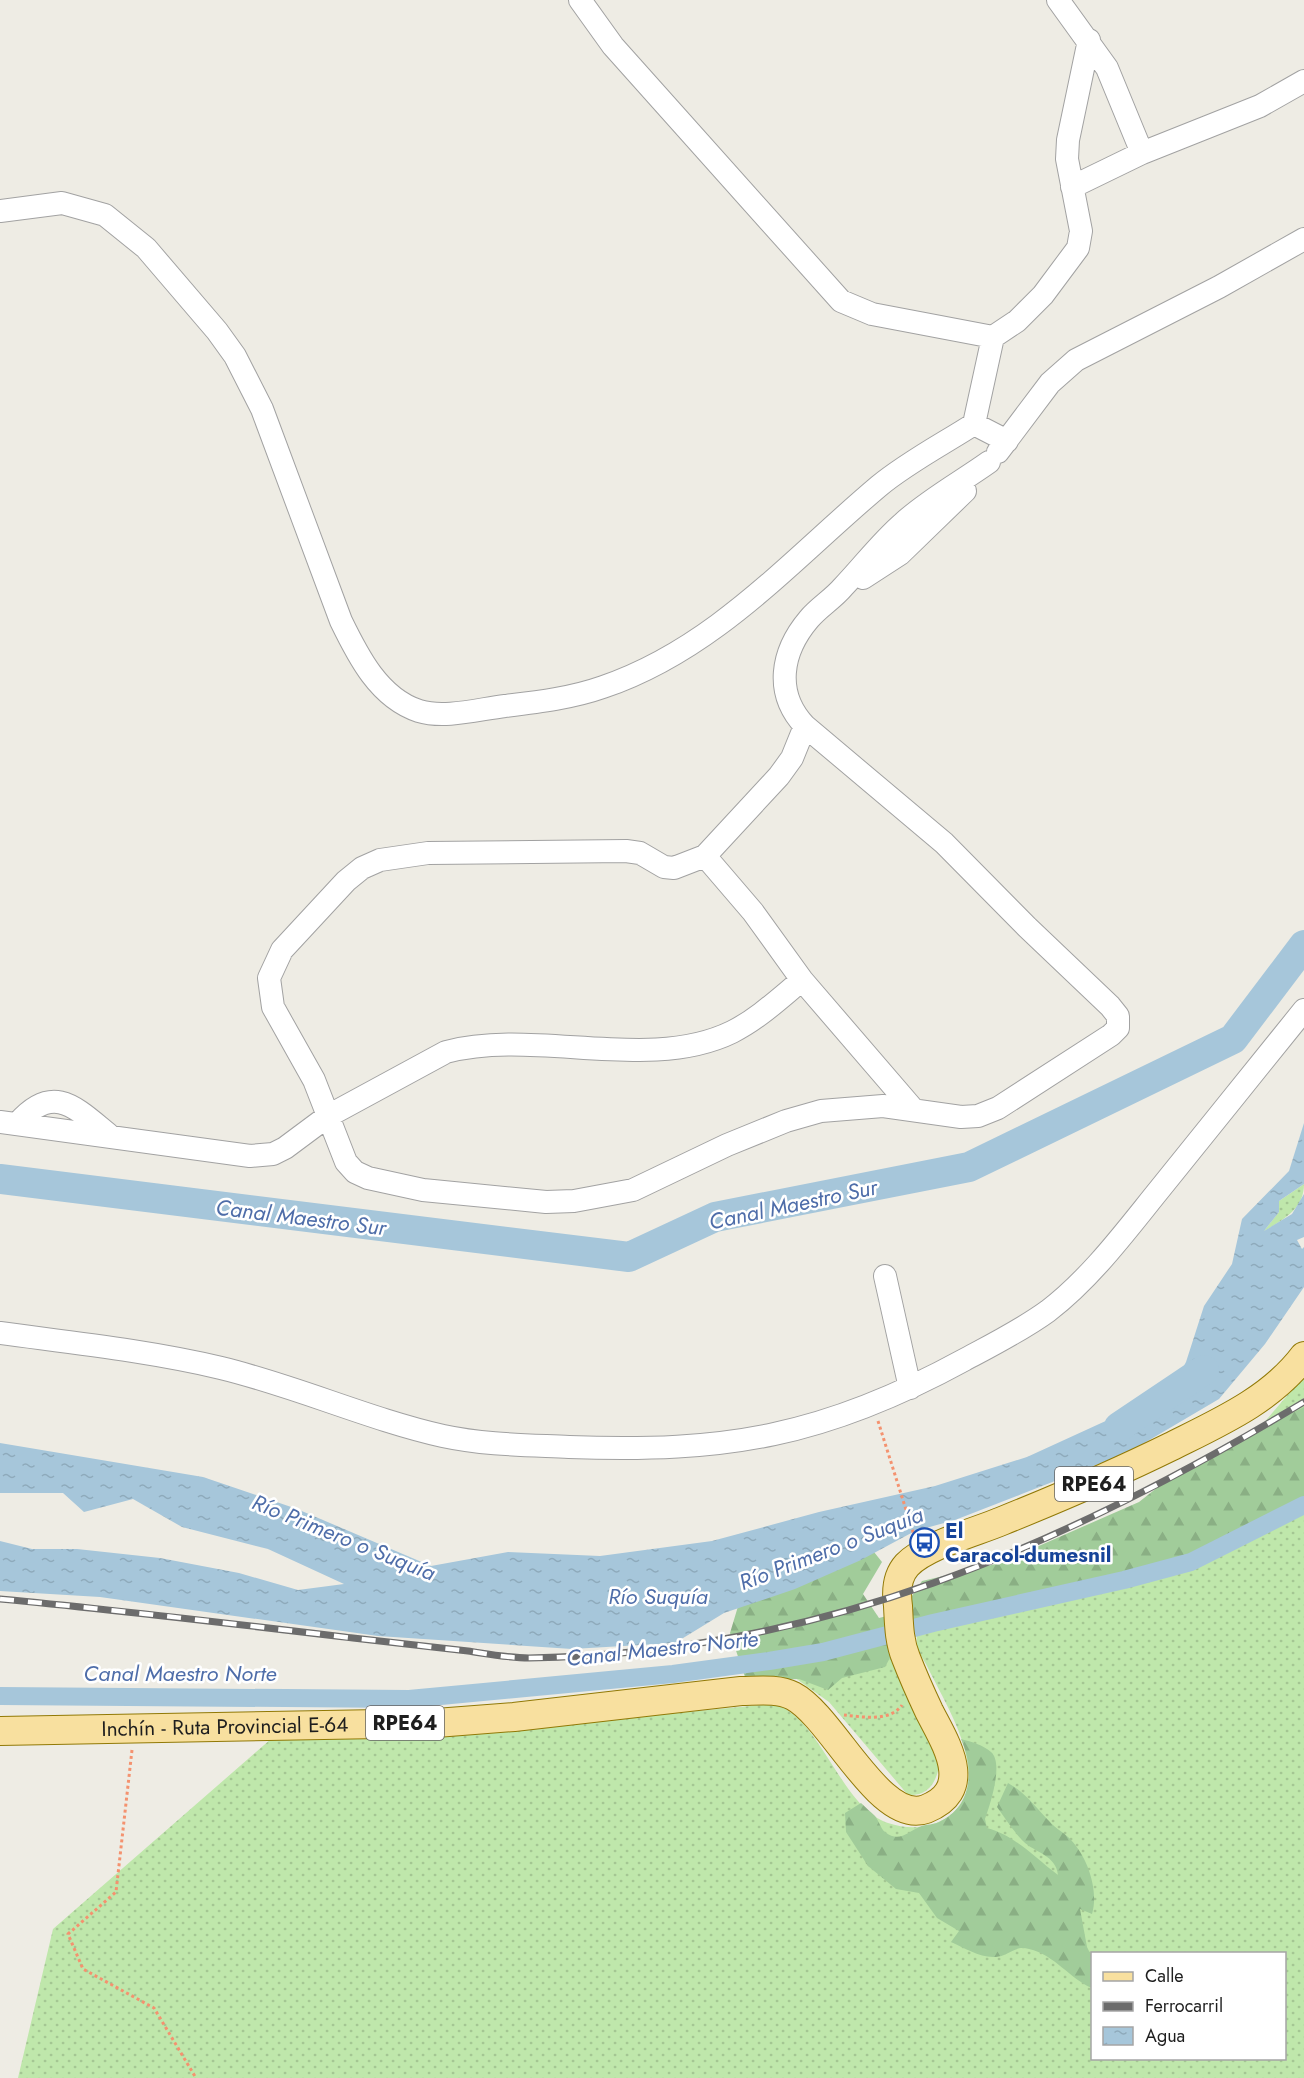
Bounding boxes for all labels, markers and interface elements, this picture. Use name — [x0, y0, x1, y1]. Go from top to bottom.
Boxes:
water label: Canal Maestro Sur — [706, 1170, 882, 1237]
water label: Canal Maestro Sur — [214, 1191, 390, 1244]
road number: RPE64 — [1055, 1467, 1133, 1501]
water label: Río Primero o Suquía — [248, 1486, 440, 1588]
water label: Río Primero o Suquía — [734, 1498, 928, 1598]
place label: El Caracol-dumesnil — [945, 1516, 1112, 1570]
bus stop icon: El Caracol-dumesnil — [908, 1527, 940, 1559]
water label: Río Suquía — [608, 1580, 708, 1612]
water label: Canal Maestro Norte — [564, 1622, 760, 1674]
water label: Canal Maestro Norte — [84, 1657, 276, 1689]
road number: RPE64 — [366, 1706, 444, 1740]
street label: Inchín - Ruta Provincial E-64 — [101, 1710, 349, 1744]
legend — [1091, 1952, 1286, 2060]
text: Calle — [1145, 1963, 1184, 1989]
text: Ferrocarril — [1145, 1993, 1223, 2019]
text: Agua — [1145, 2023, 1185, 2049]

